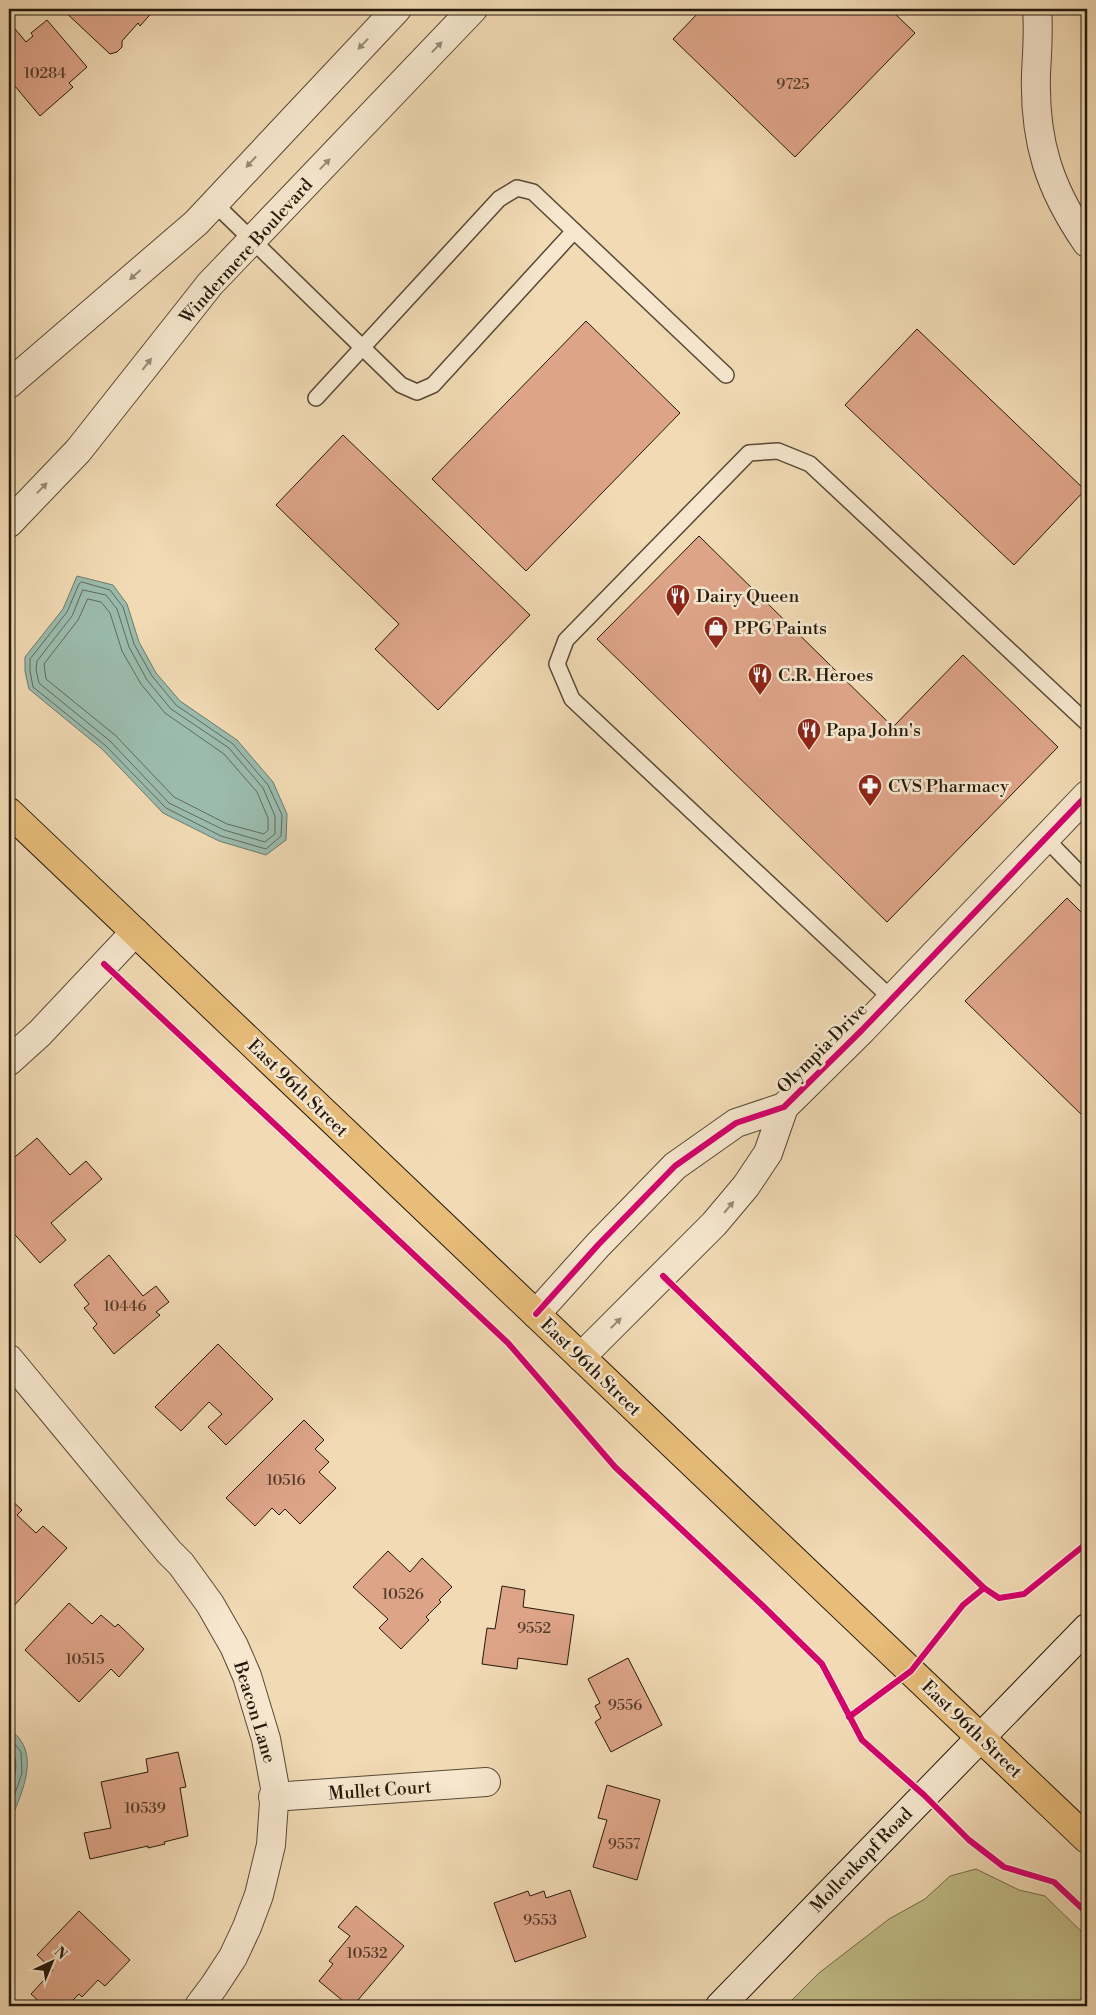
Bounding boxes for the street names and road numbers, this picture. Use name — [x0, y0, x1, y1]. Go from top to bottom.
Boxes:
street label: Windermere Boulevard — [174, 173, 318, 330]
street label: Olympia Drive — [772, 998, 873, 1099]
street label: East 96th Street — [242, 1034, 353, 1143]
street label: East 96th Street — [535, 1313, 646, 1422]
street label: Beacon Lane — [228, 1657, 281, 1766]
street label: East 96th Street — [916, 1675, 1027, 1784]
street label: Mullet Court — [328, 1775, 433, 1806]
street label: Mollenkopf Road — [805, 1802, 918, 1918]

